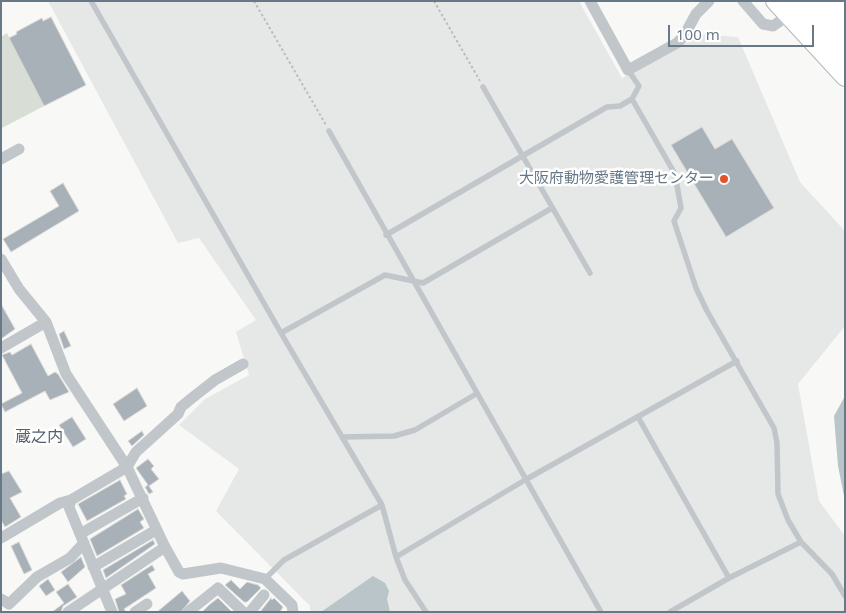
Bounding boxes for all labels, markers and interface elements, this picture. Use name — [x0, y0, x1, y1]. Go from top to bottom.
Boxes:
scale bar — [671, 15, 817, 47]
text: 100 m — [676, 24, 720, 44]
place label: 大阪府動物愛護管理センター — [519, 170, 714, 188]
marker: 大阪府動物愛護管理センター — [718, 173, 730, 185]
district label: 蔵之内 — [15, 427, 63, 447]

